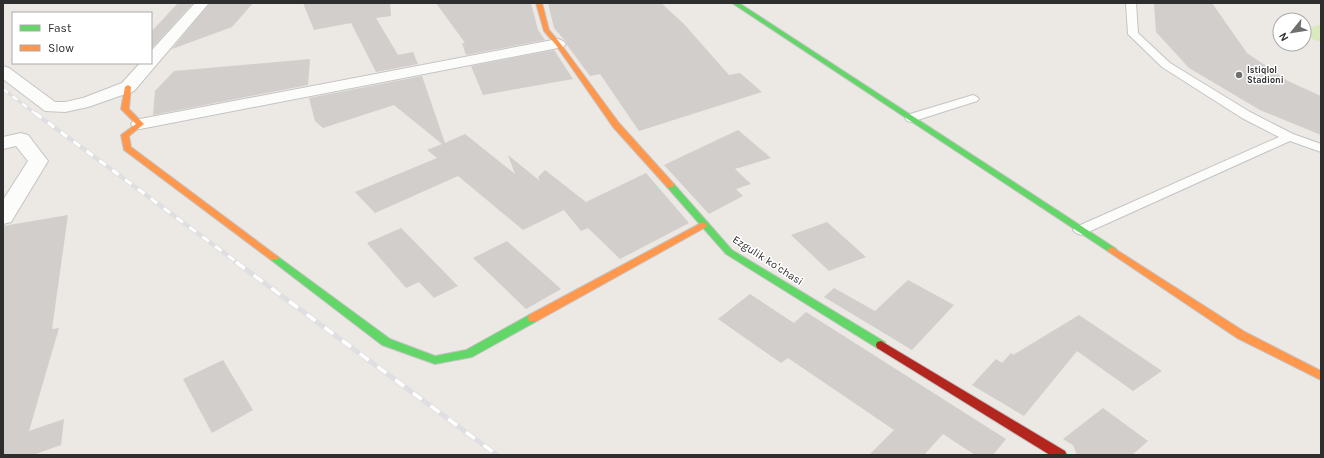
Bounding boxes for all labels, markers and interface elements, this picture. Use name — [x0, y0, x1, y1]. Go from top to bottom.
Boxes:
legend — [12, 12, 152, 64]
north arrow — [1272, 12, 1312, 52]
text: Fast — [48, 21, 72, 35]
text: N — [1276, 30, 1291, 43]
text: Slow — [48, 41, 74, 55]
place label: Istiqlol Stadioni — [1247, 65, 1284, 85]
marker: Istiqlol Stadioni — [1234, 70, 1244, 80]
street label: Ezgulik koʻchasi — [730, 233, 805, 288]

